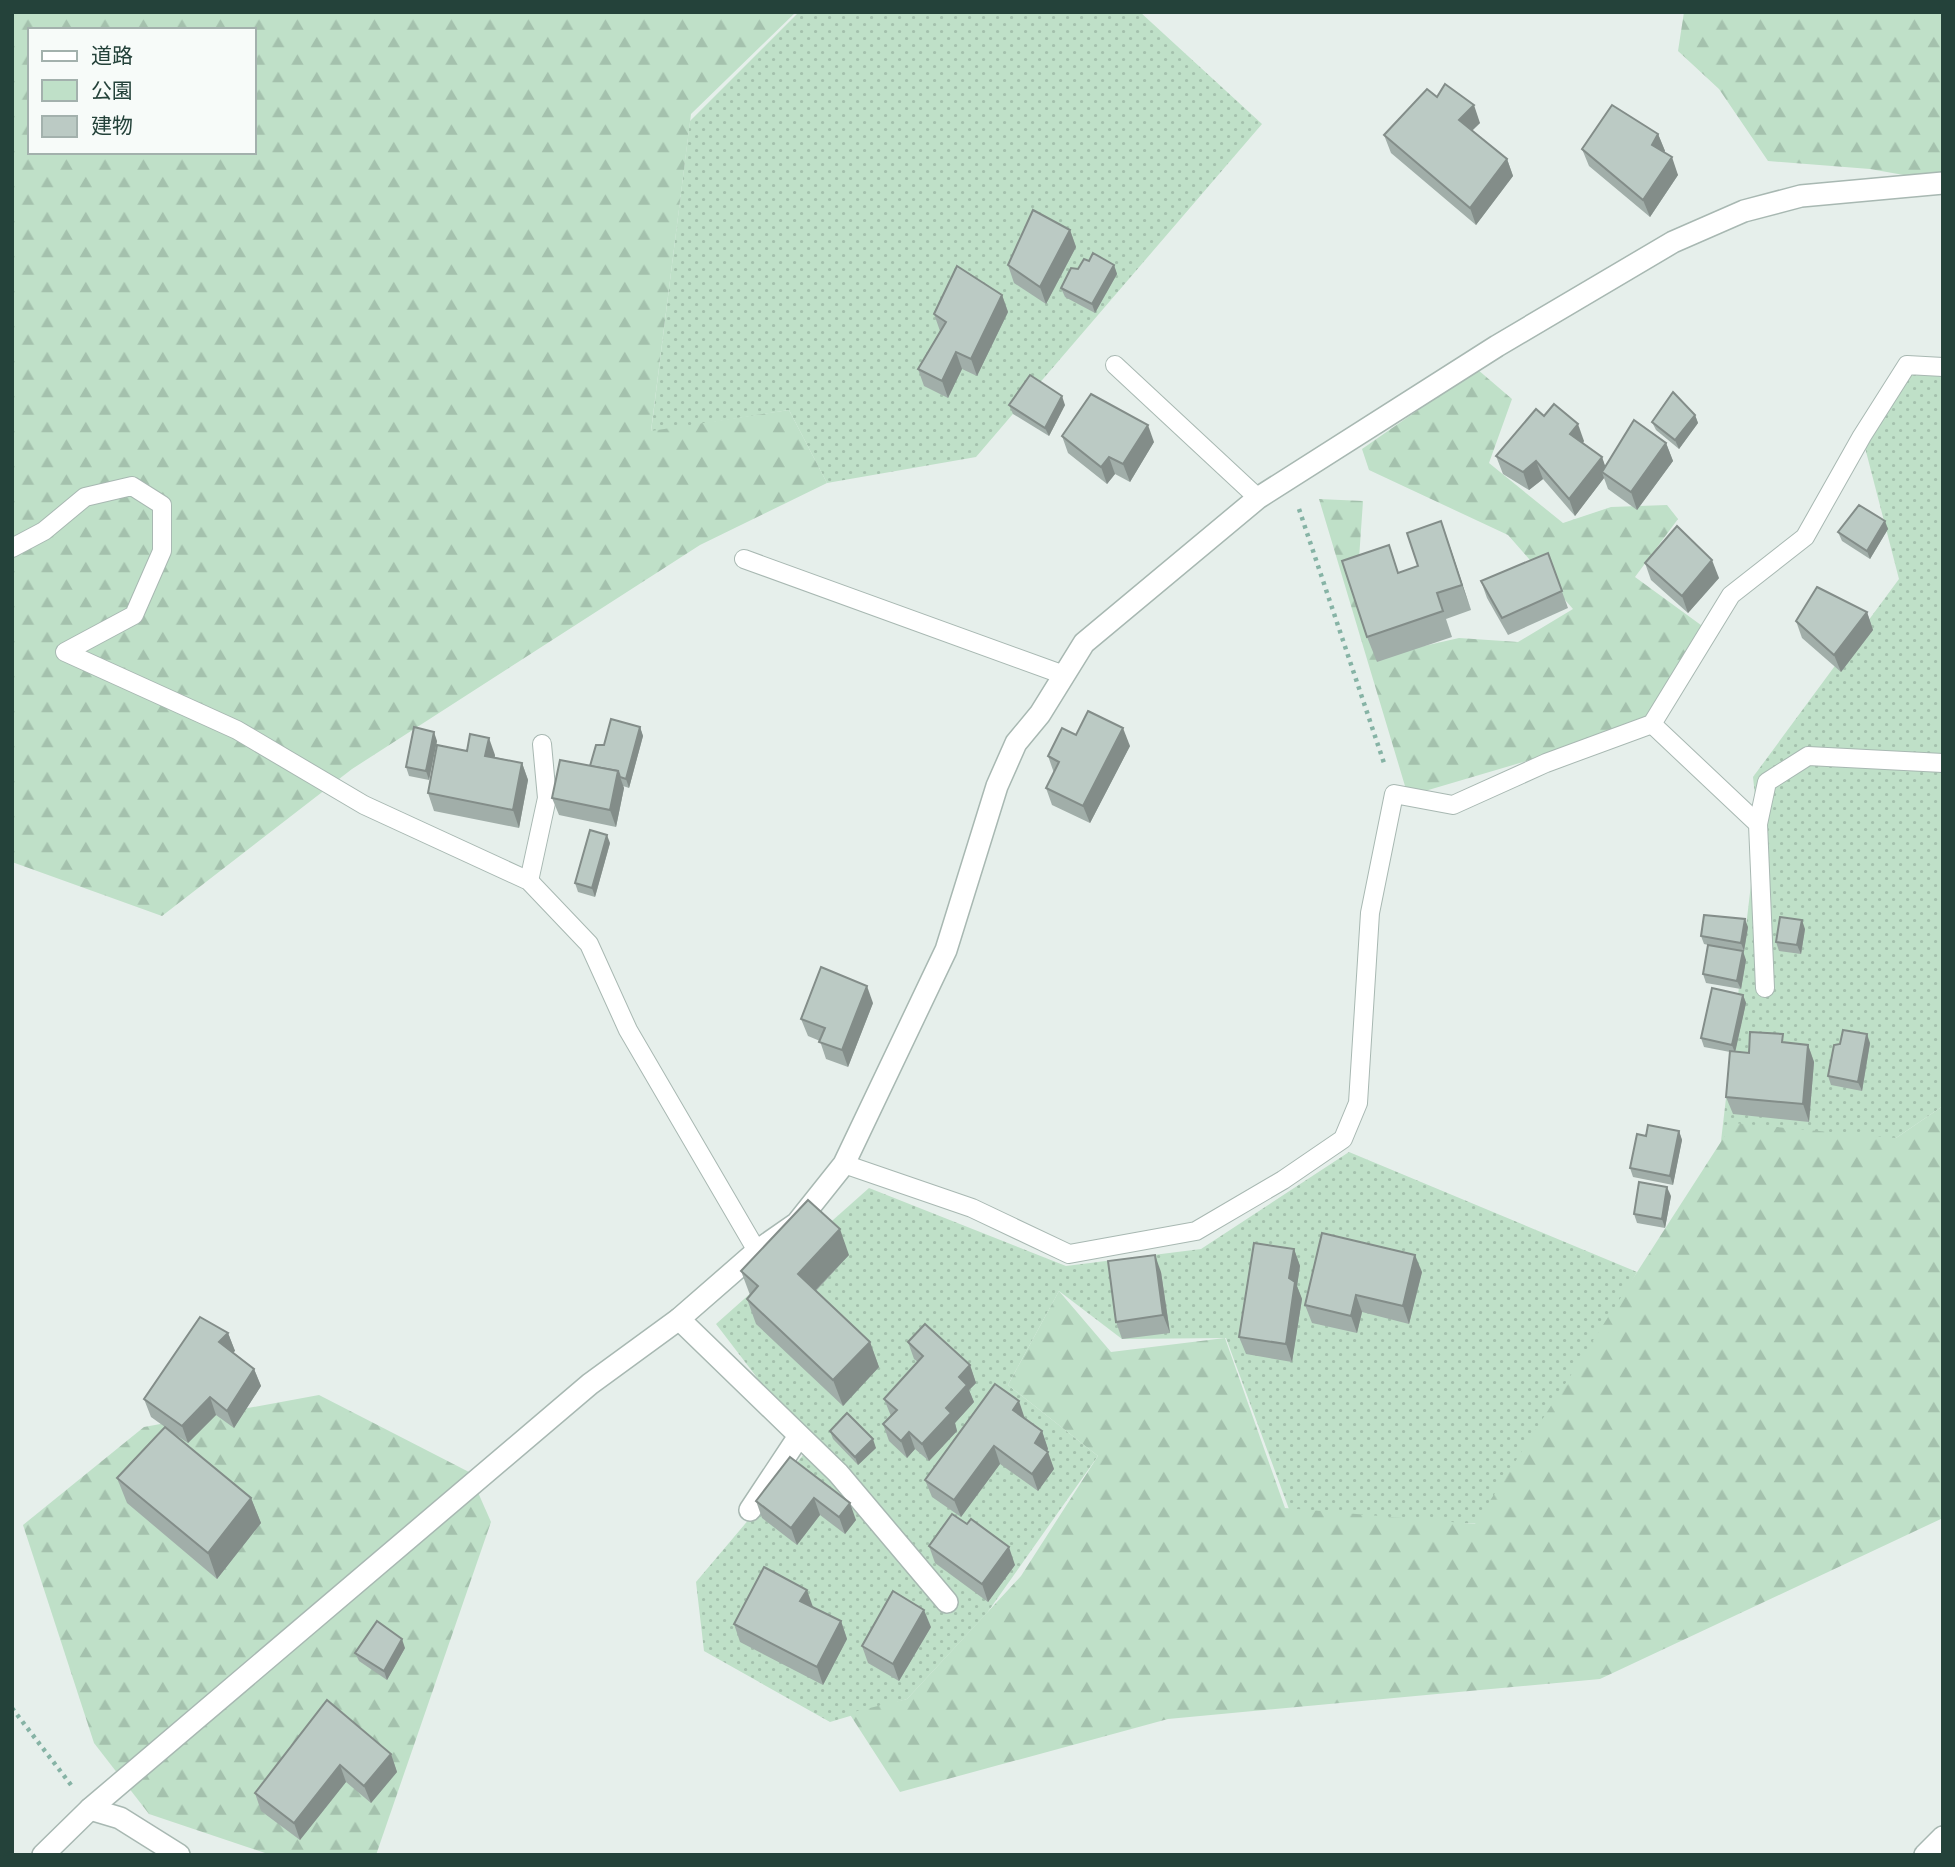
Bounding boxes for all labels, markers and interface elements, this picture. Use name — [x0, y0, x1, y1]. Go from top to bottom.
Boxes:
legend — [28, 28, 256, 154]
text: 道路 — [91, 44, 133, 68]
text: 公園 — [91, 79, 133, 103]
text: 建物 — [91, 114, 133, 138]

